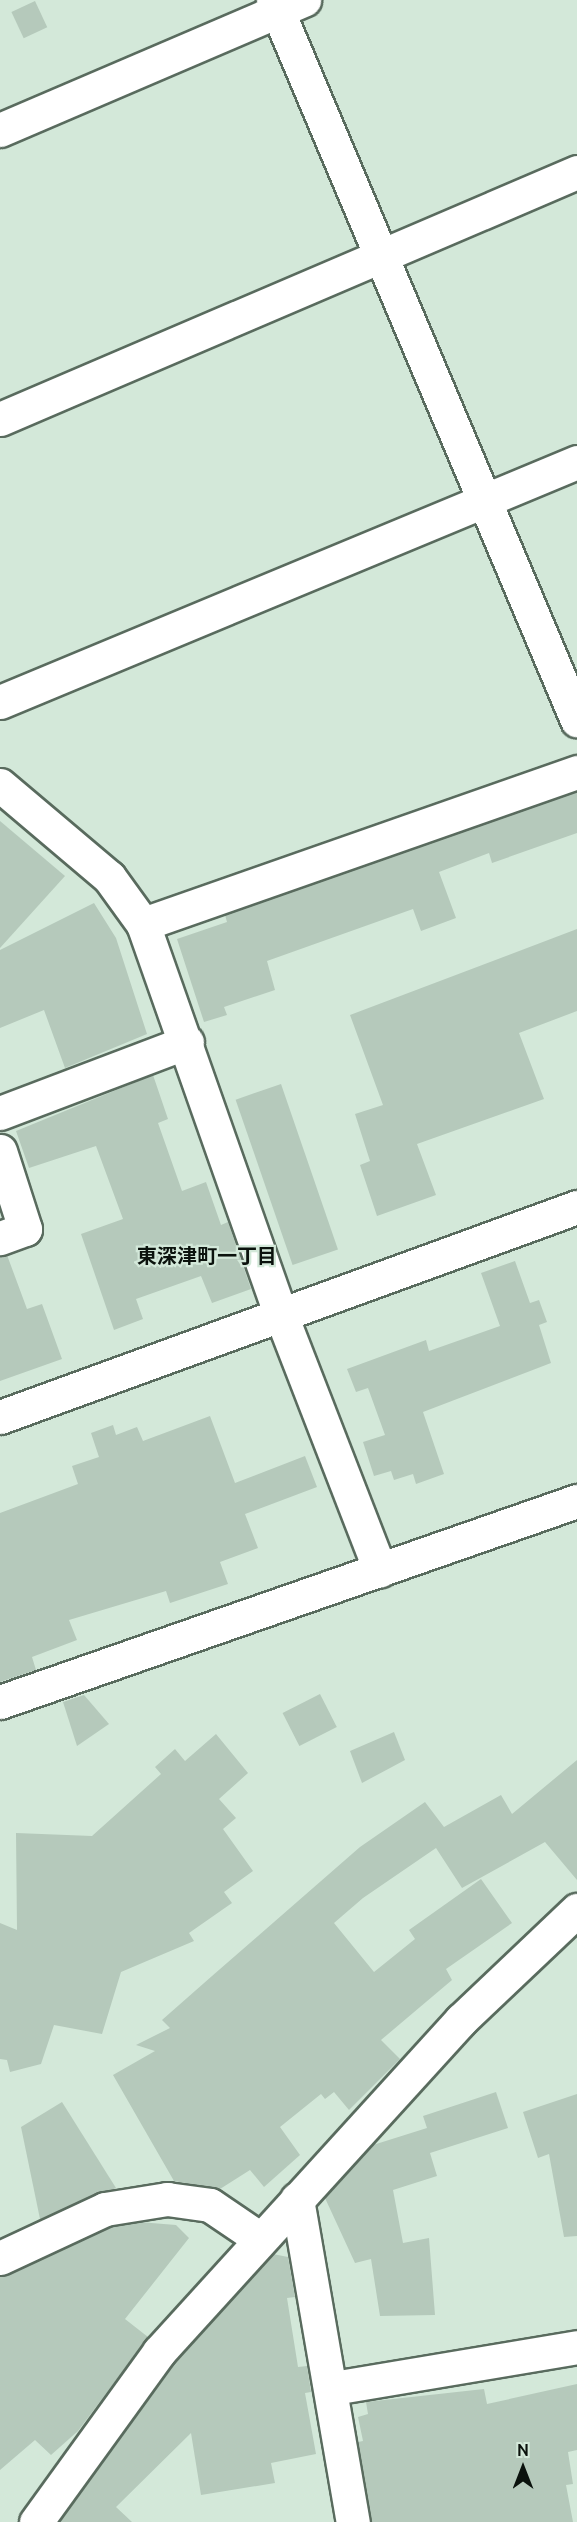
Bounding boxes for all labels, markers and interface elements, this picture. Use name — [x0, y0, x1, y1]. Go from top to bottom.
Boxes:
district label: 東深津町一丁目 — [137, 1243, 277, 1267]
north arrow — [493, 2438, 553, 2498]
text: N — [517, 2441, 529, 2459]

